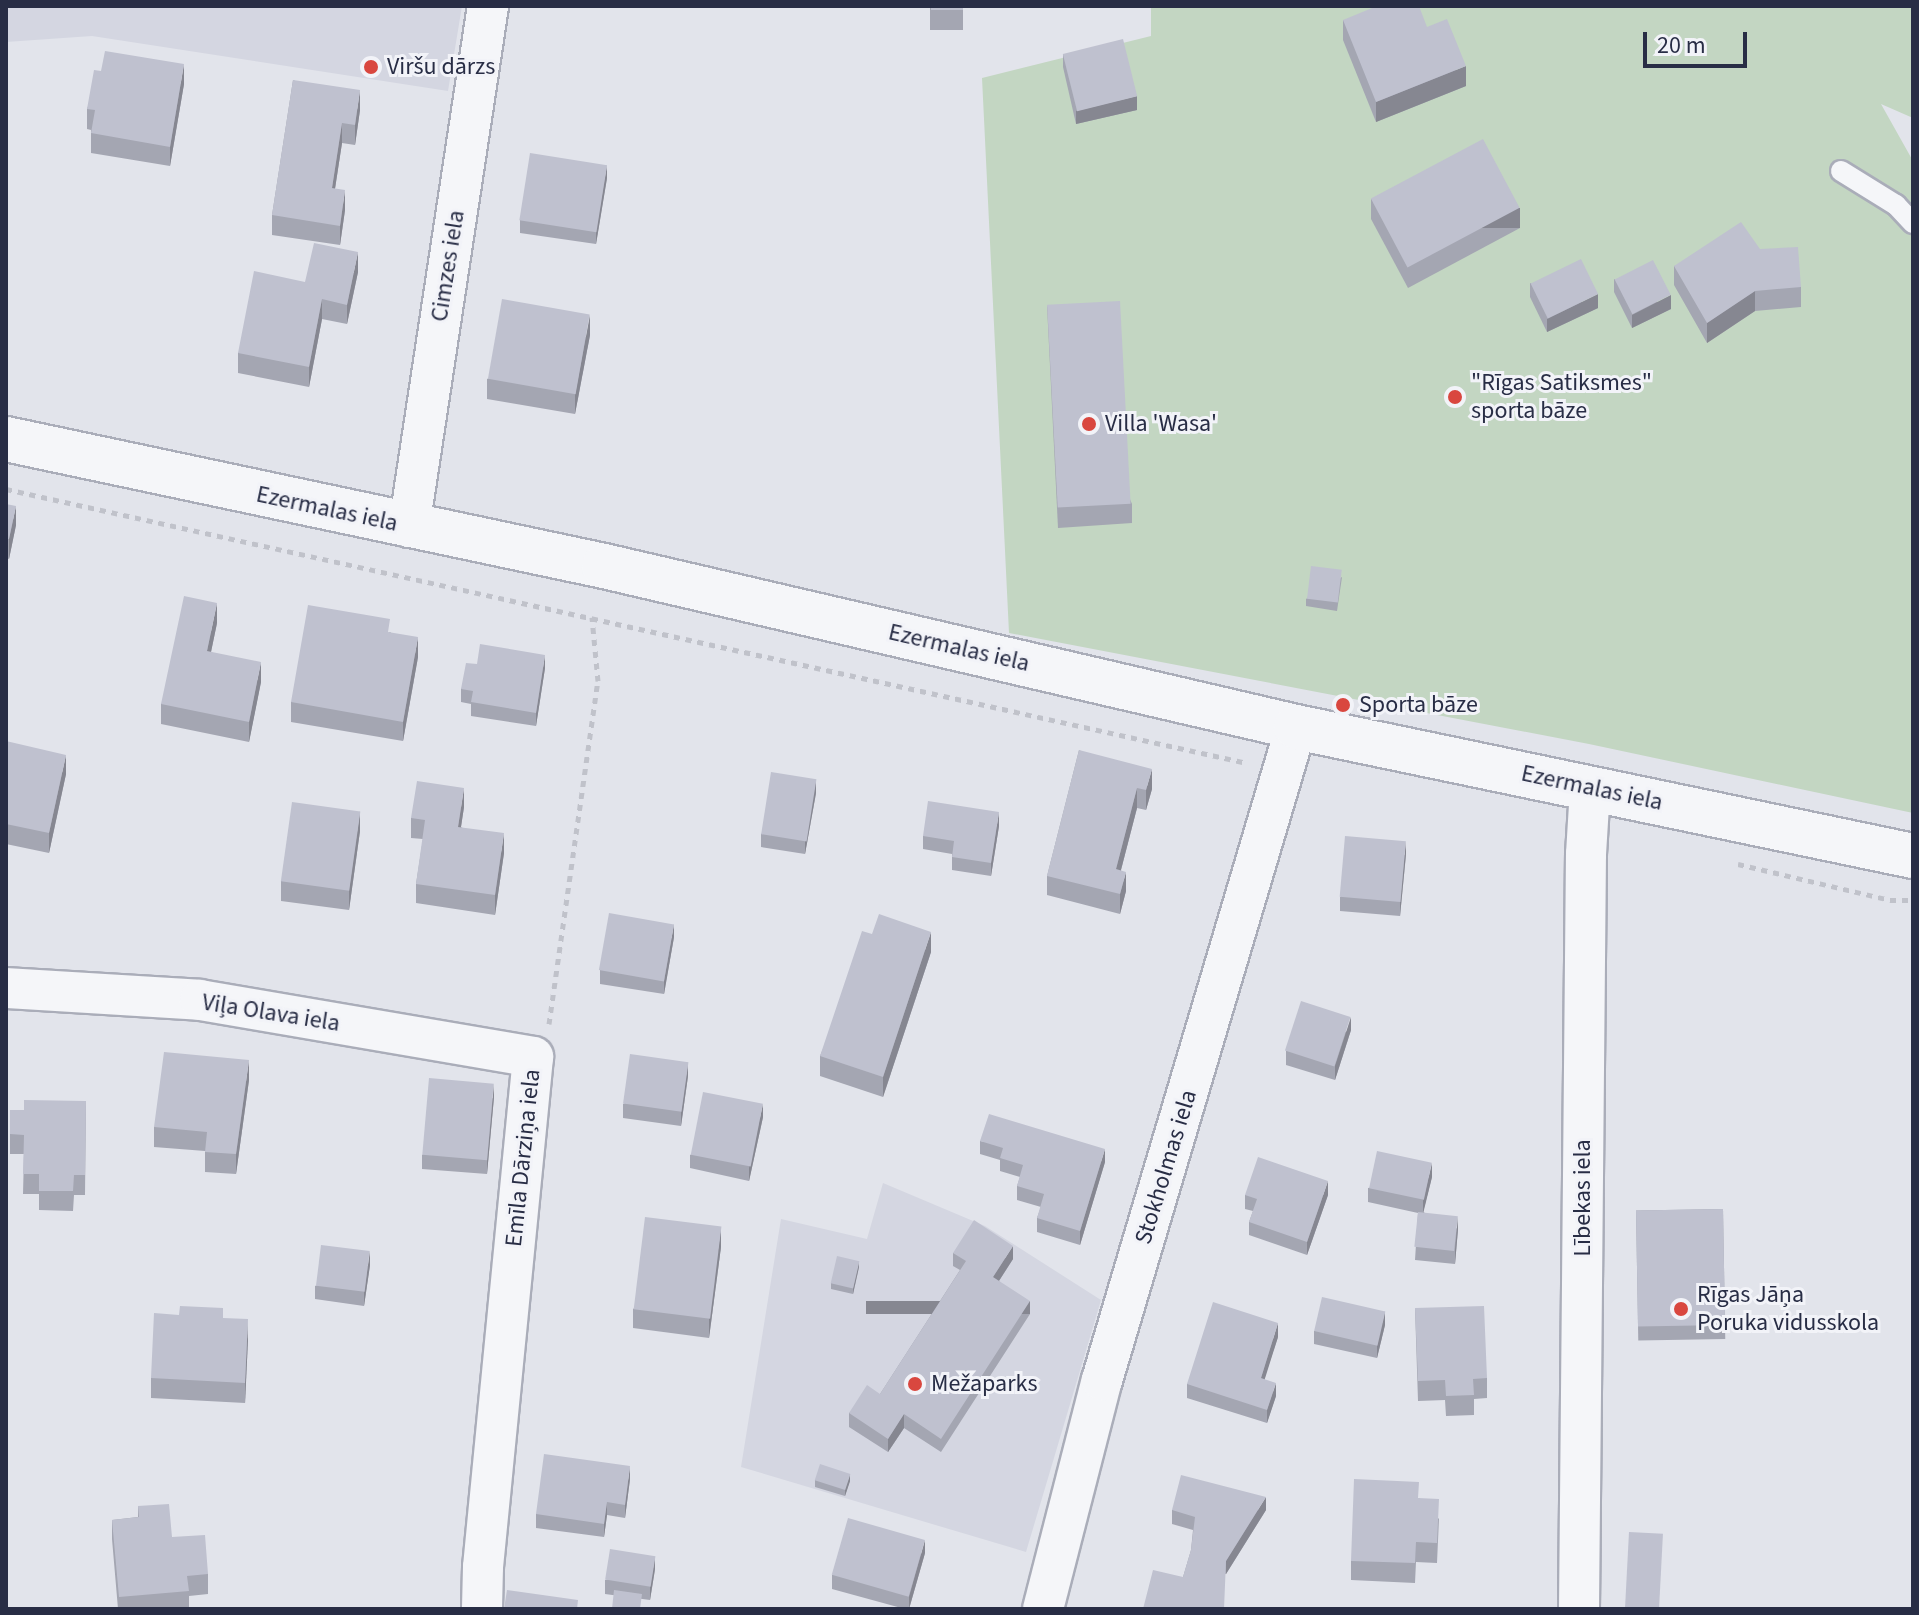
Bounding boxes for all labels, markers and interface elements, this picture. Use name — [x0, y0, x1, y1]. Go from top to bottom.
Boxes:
scale bar — [1647, 16, 1751, 66]
text: 20 m — [1657, 28, 1706, 63]
place label: Viršu dārzs — [387, 53, 495, 81]
marker: Viršu dārzs — [362, 58, 380, 76]
street label: Cimzes iela — [425, 208, 471, 324]
place label: "Rīgas Satiksmes" sporta bāze — [1471, 369, 1652, 425]
marker: "Rīgas Satiksmes" sporta bāze — [1446, 388, 1464, 406]
place label: Villa 'Wasa' — [1105, 410, 1217, 438]
marker: Villa 'Wasa' — [1080, 415, 1098, 433]
street label: Ezermalas iela — [254, 480, 400, 538]
street label: Ezermalas iela — [886, 618, 1032, 678]
place label: Sporta bāze — [1359, 691, 1478, 719]
marker: Sporta bāze — [1334, 696, 1352, 714]
street label: Ezermalas iela — [1519, 759, 1665, 817]
street label: Viļa Olava iela — [200, 988, 342, 1038]
street label: Emīla Dārziņa iela — [499, 1068, 547, 1248]
street label: Stokholmas iela — [1129, 1086, 1203, 1248]
street label: Lībekas iela — [1569, 1139, 1597, 1257]
place label: Rīgas Jāņa Poruka vidusskola — [1697, 1281, 1879, 1337]
marker: Rīgas Jāņa Poruka vidusskola — [1672, 1300, 1690, 1318]
place label: Mežaparks — [931, 1370, 1037, 1398]
marker: Mežaparks — [906, 1375, 924, 1393]

